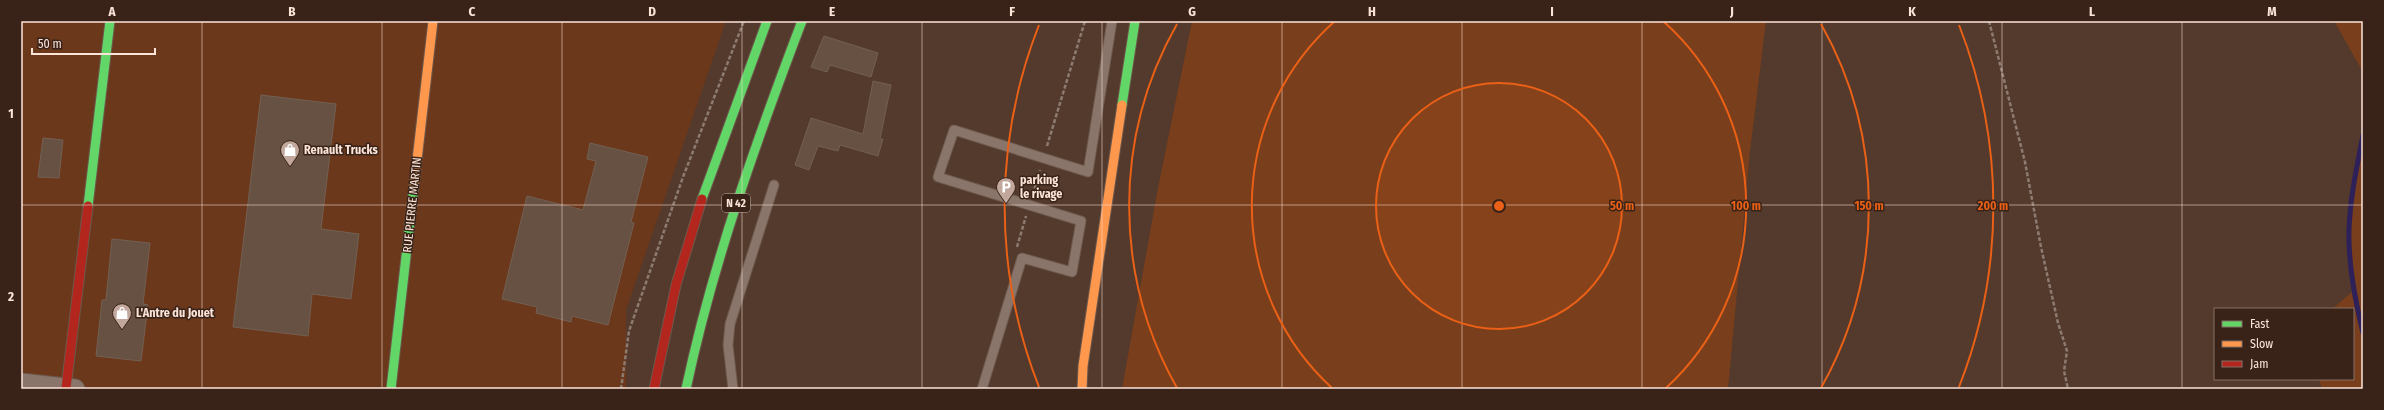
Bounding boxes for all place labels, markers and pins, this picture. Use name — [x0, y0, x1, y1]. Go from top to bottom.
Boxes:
shop icon: Renault Trucks — [279, 139, 301, 167]
place label: Renault Trucks — [304, 143, 379, 157]
place label: parking le rivage — [1020, 173, 1062, 201]
parking icon: parking le rivage — [995, 176, 1017, 204]
centre of rings — [1492, 199, 1506, 213]
shop icon: L'Antre du Jouet — [111, 302, 133, 330]
place label: L'Antre du Jouet — [136, 306, 215, 320]

